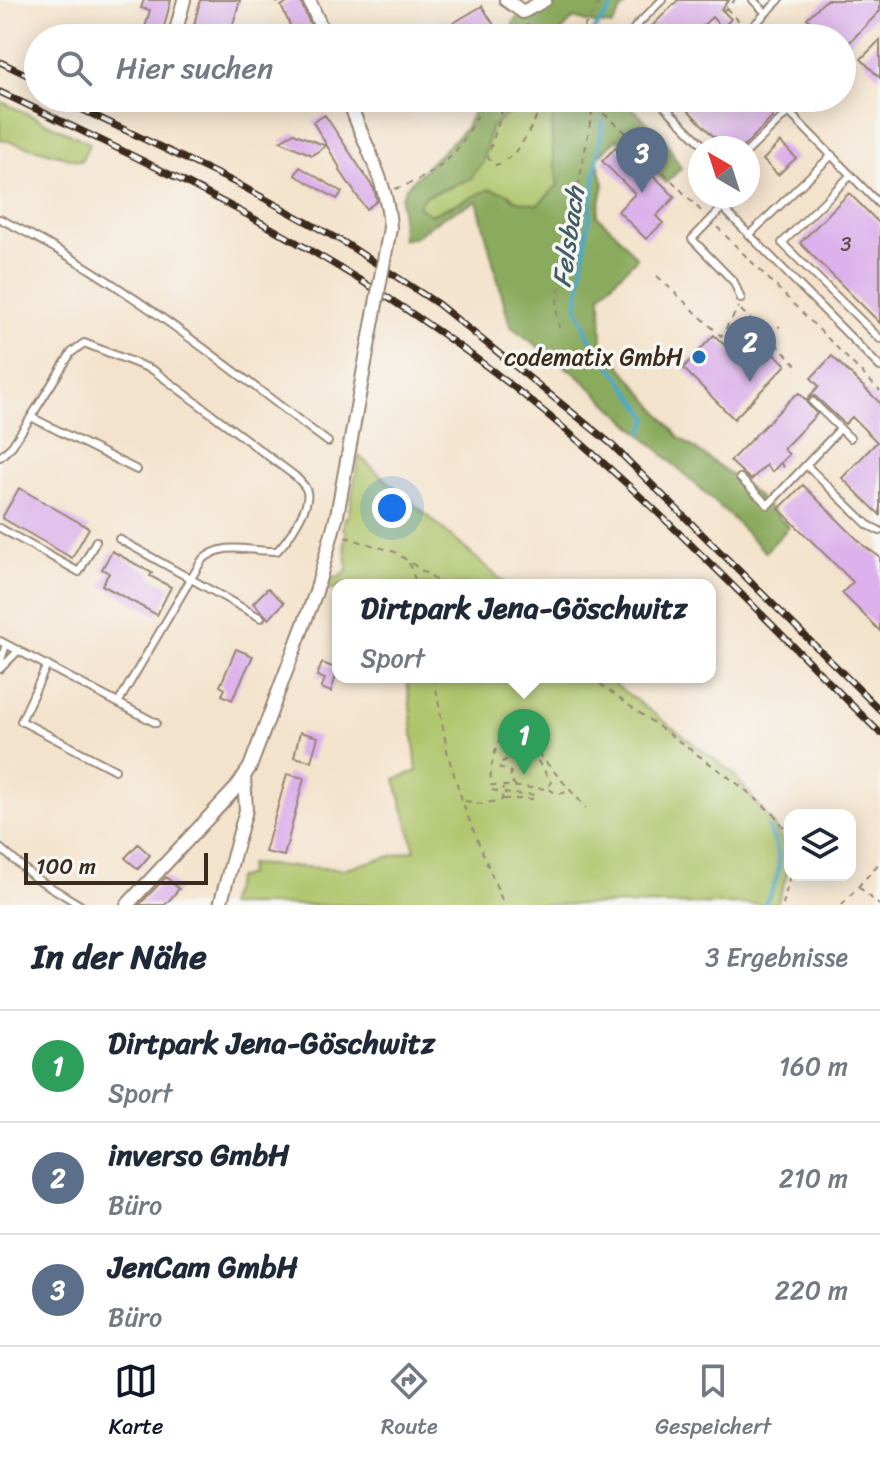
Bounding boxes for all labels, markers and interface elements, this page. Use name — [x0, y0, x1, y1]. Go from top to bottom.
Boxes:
search box — [24, 24, 856, 112]
text: Hier suchen — [116, 41, 273, 95]
icon: search — [52, 46, 96, 90]
pin: 3 — [616, 127, 668, 193]
north arrow — [688, 136, 760, 208]
water label: Felsbach — [538, 182, 598, 290]
house number: 3 — [841, 227, 852, 262]
pin: 2 — [724, 316, 776, 382]
place label: codematix GmbH — [504, 336, 683, 378]
marker: codematix GmbH — [690, 348, 708, 366]
your location — [372, 488, 412, 528]
popup — [332, 579, 716, 683]
text: Dirtpark Jena-Göschwitz — [360, 581, 688, 635]
text: Sport — [360, 635, 425, 681]
pin: 1 — [498, 709, 550, 775]
map controls — [784, 809, 856, 881]
button: layers — [784, 809, 856, 881]
text: 100 m — [36, 847, 96, 886]
scale bar — [24, 849, 208, 885]
text: In der Nähe — [32, 927, 207, 987]
text: 3 Ergebnisse — [705, 934, 848, 980]
text: Dirtpark Jena-Göschwitz — [108, 1016, 435, 1070]
text: 1 — [52, 1043, 64, 1089]
text: 160 m — [779, 1043, 848, 1089]
text: Sport — [108, 1070, 172, 1116]
text: inverso GmbH — [108, 1128, 290, 1182]
text: 2 — [50, 1155, 66, 1201]
text: 210 m — [779, 1155, 848, 1201]
text: Büro — [108, 1182, 162, 1228]
text: JenCam GmbH — [108, 1240, 298, 1294]
text: 3 — [51, 1267, 65, 1313]
text: 220 m — [775, 1267, 848, 1313]
text: Büro — [108, 1294, 162, 1340]
tab: Karte — [109, 1359, 163, 1446]
tab: Route — [381, 1359, 438, 1446]
tab: Gespeichert — [655, 1359, 771, 1446]

